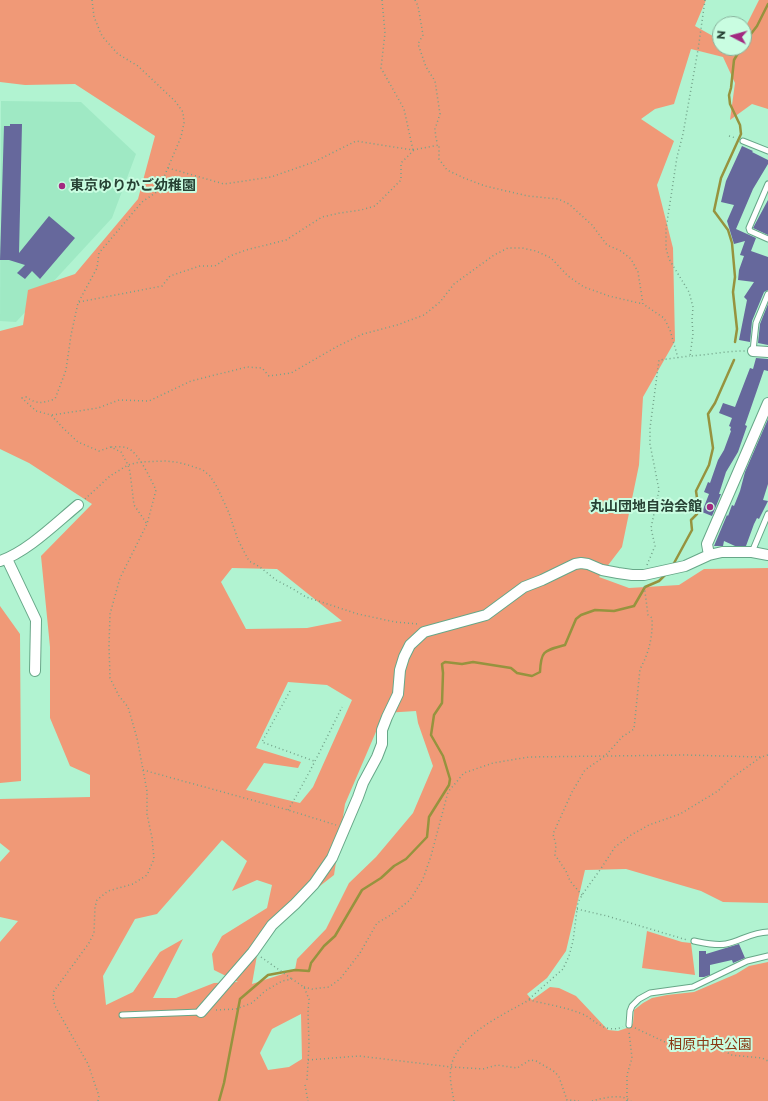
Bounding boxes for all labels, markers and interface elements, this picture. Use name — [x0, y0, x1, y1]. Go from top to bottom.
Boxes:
north arrow — [712, 16, 752, 56]
text: N — [714, 30, 728, 40]
place label: 東京ゆりかご幼稚園 — [70, 178, 196, 194]
marker: 東京ゆりかご幼稚園 — [57, 181, 67, 191]
place label: 丸山団地自治会館 — [590, 499, 702, 515]
marker: 丸山団地自治会館 — [705, 502, 715, 512]
park label: 相原中央公園 — [668, 1037, 752, 1053]

